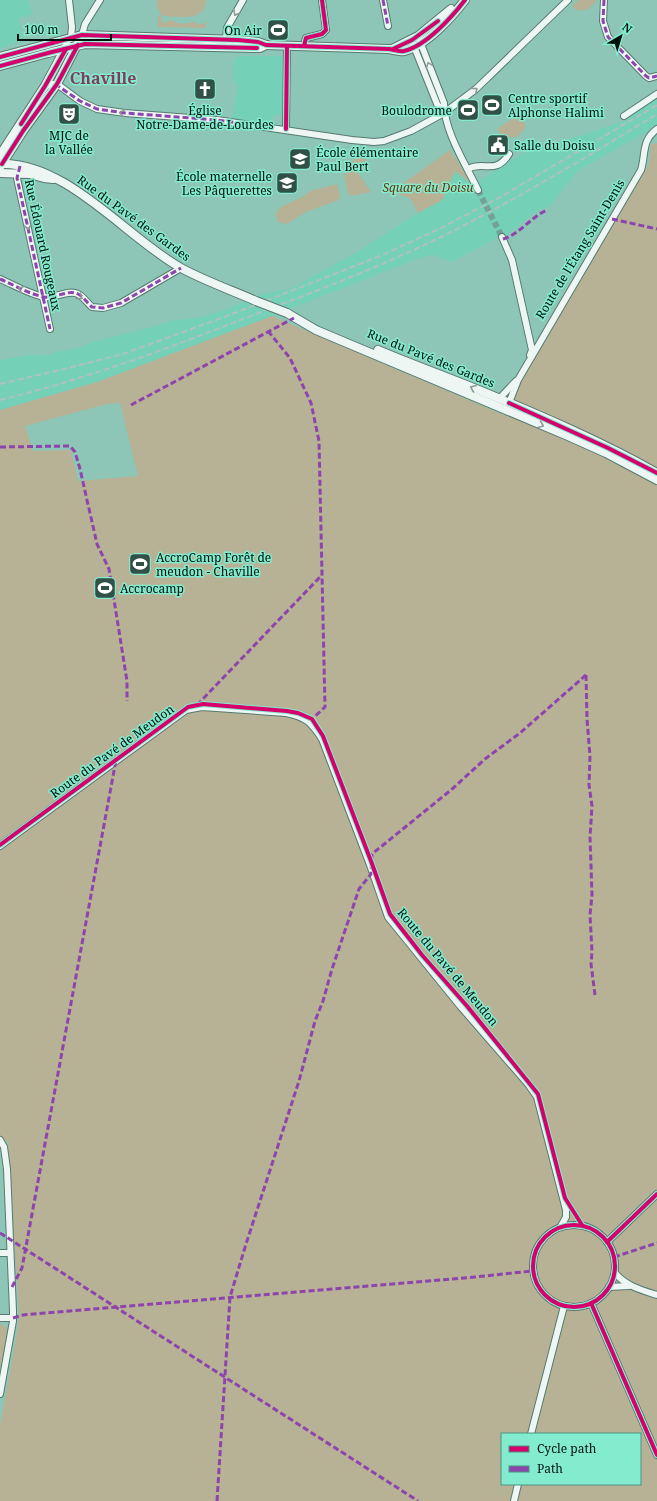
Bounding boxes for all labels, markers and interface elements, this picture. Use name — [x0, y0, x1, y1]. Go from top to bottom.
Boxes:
one-way arrow — [233, 9, 241, 16]
scale bar — [18, 16, 111, 42]
north arrow — [601, 16, 641, 56]
sports icon: On Air — [265, 17, 291, 43]
text: N — [619, 19, 636, 37]
text: 100 m — [24, 21, 59, 38]
place label: On Air — [224, 22, 262, 39]
one-way arrow — [426, 61, 434, 68]
district label: Chaville — [70, 67, 136, 89]
church icon: Église Notre-Dame-de-Lourdes — [192, 76, 218, 102]
one-way arrow — [471, 87, 478, 94]
place label: Centre sportif Alphonse Halimi — [508, 90, 604, 121]
sports icon: Centre sportif Alphonse Halimi — [479, 92, 505, 118]
sports icon: Boulodrome — [455, 97, 481, 123]
theatre icon: MJC de la Vallée — [56, 101, 82, 127]
place label: Église Notre-Dame-de-Lourdes — [136, 102, 274, 133]
place label: Boulodrome — [381, 102, 452, 119]
one-way arrow — [119, 109, 125, 118]
place label: MJC de la Vallée — [45, 127, 93, 158]
public building icon: Salle du Doisu — [485, 132, 511, 158]
place label: Salle du Doisu — [514, 137, 595, 154]
place label: École élémentaire Paul Bert — [316, 144, 419, 175]
school or university icon: École élémentaire Paul Bert — [287, 146, 313, 172]
place label: École maternelle Les Pâquerettes — [176, 168, 272, 199]
school or university icon: École maternelle Les Pâquerettes — [274, 170, 300, 196]
street label: Rue du Pavé des Gardes — [74, 171, 194, 265]
street label: Route de l'Étang Saint-Denis — [531, 176, 629, 322]
street label: Rue Édouard Rougeaux — [21, 178, 65, 312]
park label: Square du Doisu — [382, 179, 474, 196]
one-way arrow — [23, 224, 31, 230]
one-way arrow — [18, 285, 25, 293]
one-way arrow — [76, 292, 83, 299]
street label: Rue du Pavé des Gardes — [365, 325, 497, 391]
one-way arrow — [470, 384, 477, 392]
one-way arrow — [537, 420, 545, 428]
place label: AccroCamp Forêt de meudon - Chaville — [156, 549, 271, 580]
sports icon: AccroCamp Forêt de meudon - Chaville — [127, 551, 153, 577]
sports icon: Accrocamp — [92, 575, 118, 601]
place label: Accrocamp — [120, 580, 184, 597]
street label: Route du Pavé de Meudon — [47, 700, 177, 802]
street label: Route du Pavé de Meudon — [394, 904, 503, 1030]
legend — [501, 1433, 641, 1485]
text: Cycle path — [537, 1440, 597, 1457]
text: Path — [537, 1460, 563, 1477]

